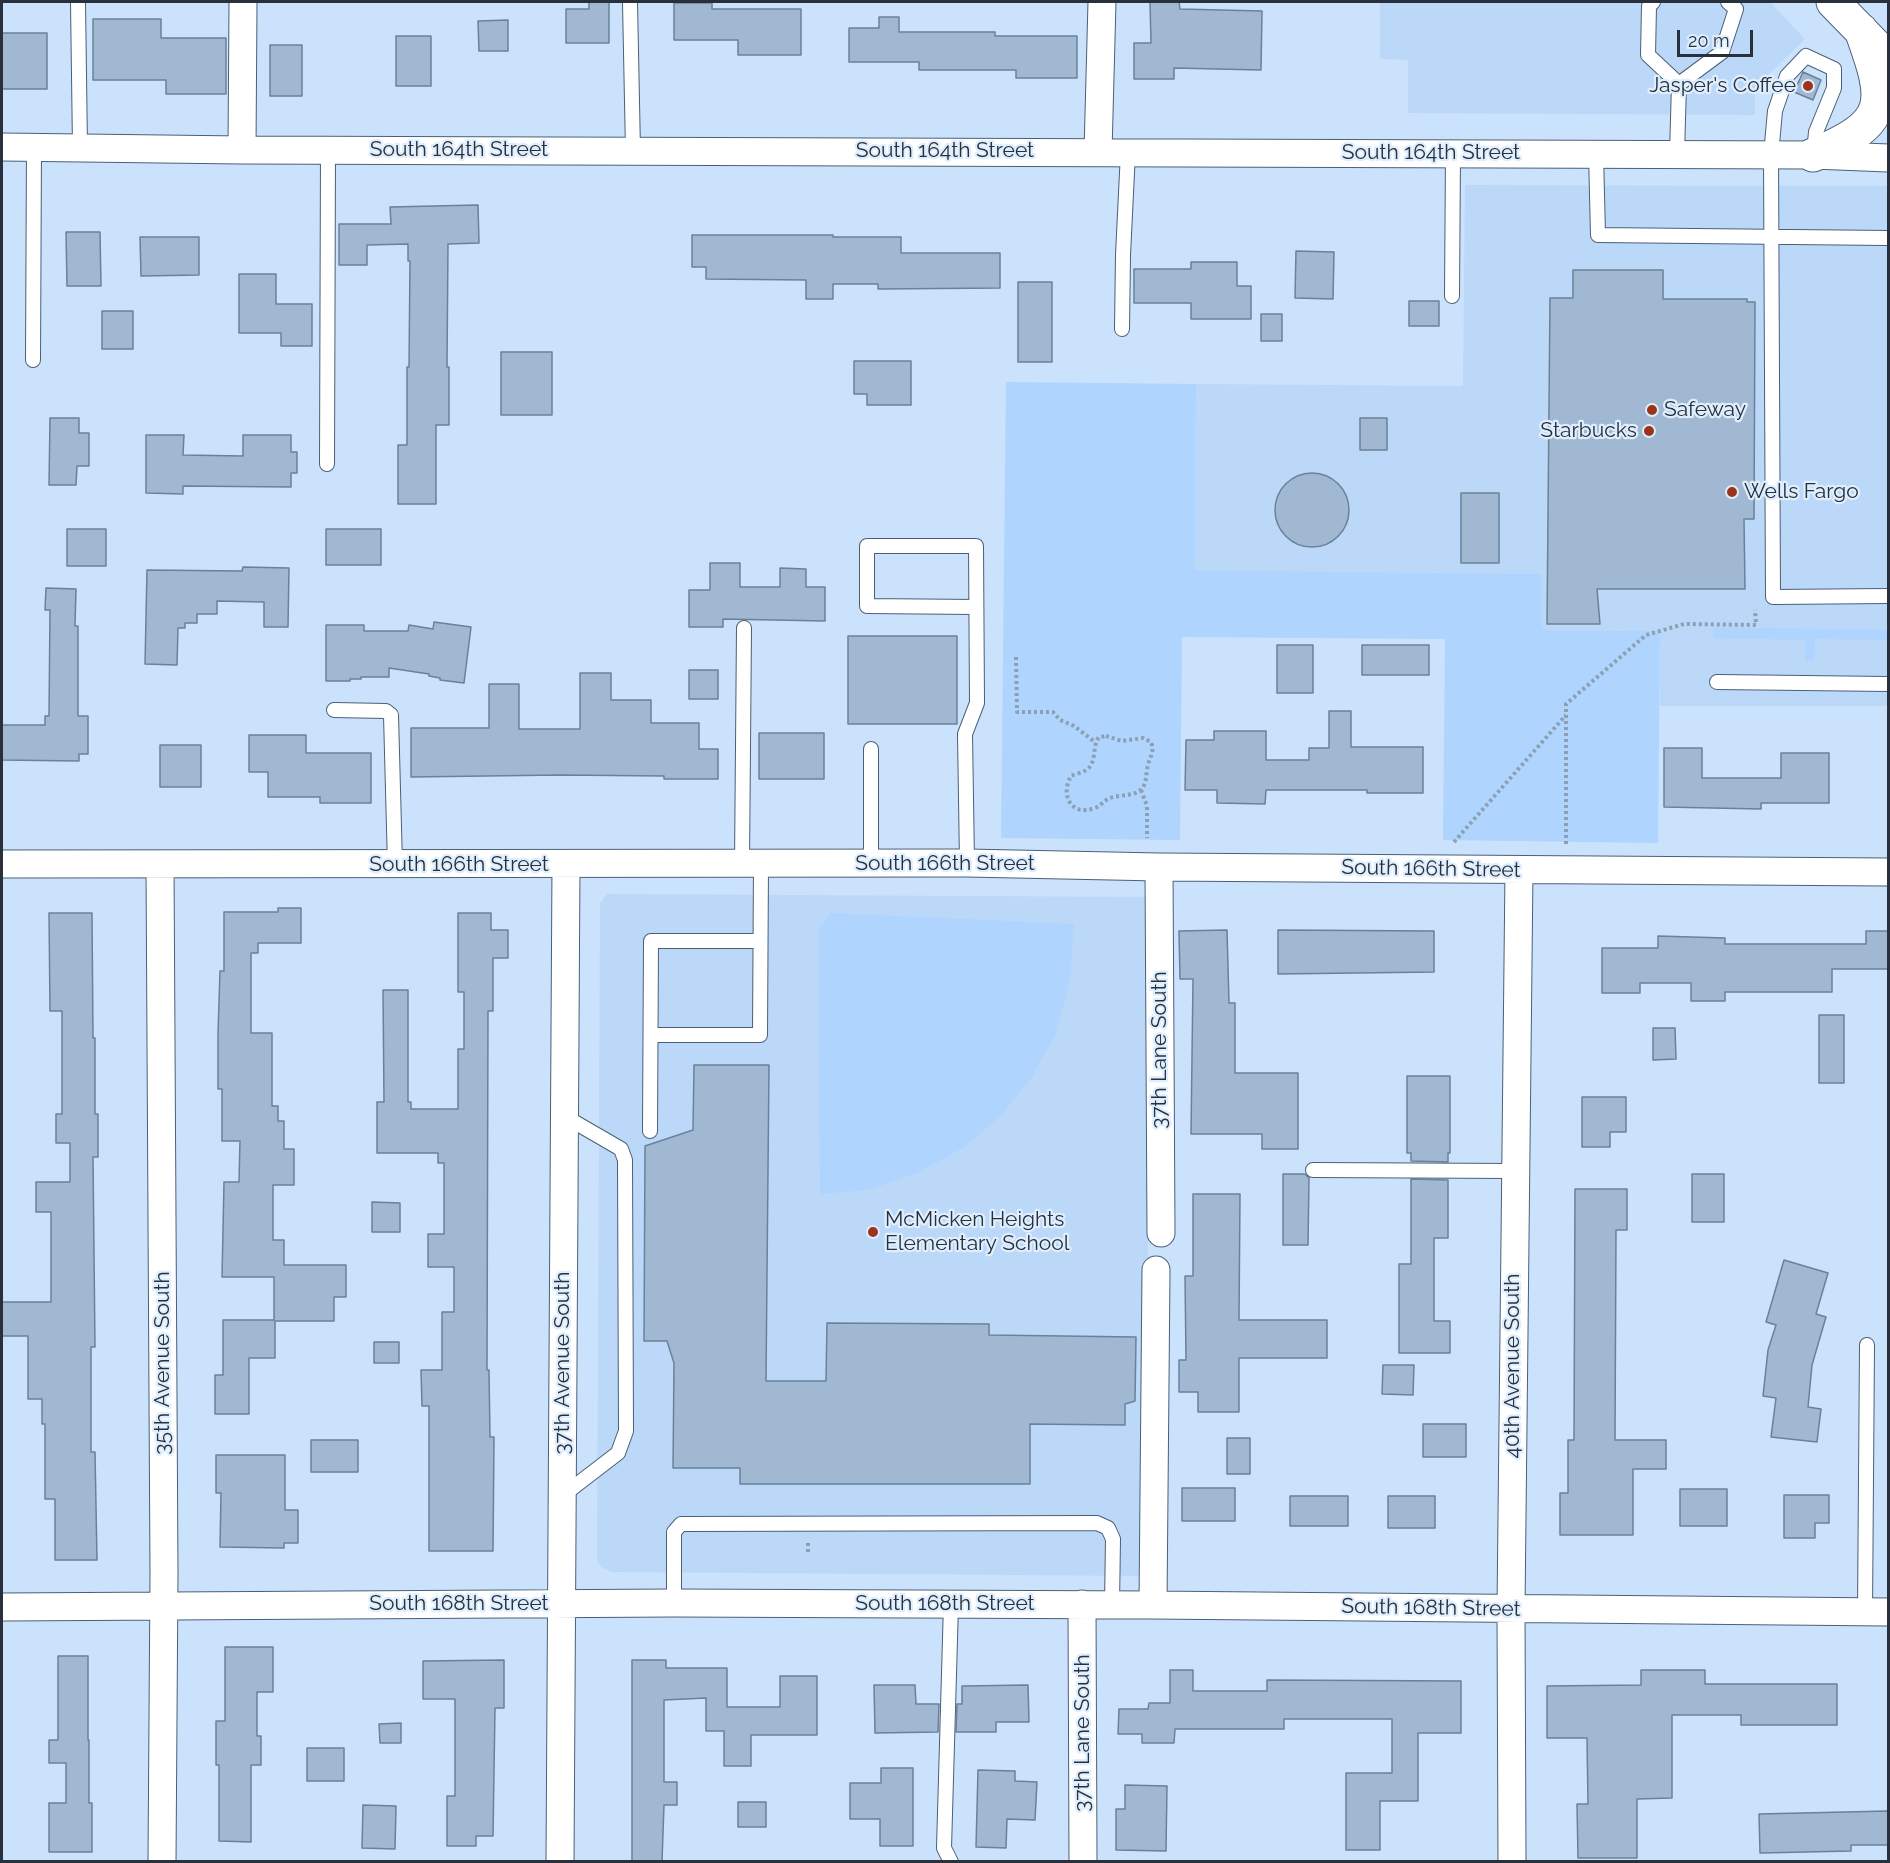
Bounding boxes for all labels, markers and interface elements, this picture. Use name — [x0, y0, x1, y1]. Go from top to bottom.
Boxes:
scale bar — [1680, 18, 1756, 56]
text: 20 m — [1688, 30, 1730, 51]
place label: Jasper's Coffee — [1649, 73, 1796, 99]
marker: Jasper's Coffee — [1801, 79, 1815, 93]
street label: South 164th Street — [370, 137, 548, 163]
street label: South 164th Street — [856, 138, 1034, 164]
street label: South 164th Street — [1342, 140, 1520, 166]
place label: Safeway — [1664, 397, 1746, 423]
marker: Safeway — [1645, 403, 1659, 417]
place label: Starbucks — [1540, 418, 1637, 444]
marker: Starbucks — [1642, 424, 1656, 438]
place label: Wells Fargo — [1744, 479, 1859, 505]
marker: Wells Fargo — [1725, 485, 1739, 499]
street label: South 166th Street — [855, 851, 1035, 877]
street label: South 166th Street — [369, 852, 549, 878]
street label: South 166th Street — [1341, 855, 1521, 883]
street label: 37th Lane South — [1147, 971, 1173, 1129]
place label: McMicken Heights Elementary School — [885, 1207, 1069, 1257]
marker: McMicken Heights Elementary School — [866, 1225, 880, 1239]
street label: 35th Avenue South — [150, 1271, 176, 1455]
street label: 37th Avenue South — [550, 1271, 576, 1455]
street label: 40th Avenue South — [1500, 1274, 1526, 1458]
street label: South 168th Street — [369, 1591, 549, 1617]
street label: South 168th Street — [855, 1591, 1035, 1617]
street label: South 168th Street — [1341, 1594, 1521, 1622]
street label: 37th Lane South — [1070, 1654, 1096, 1812]

